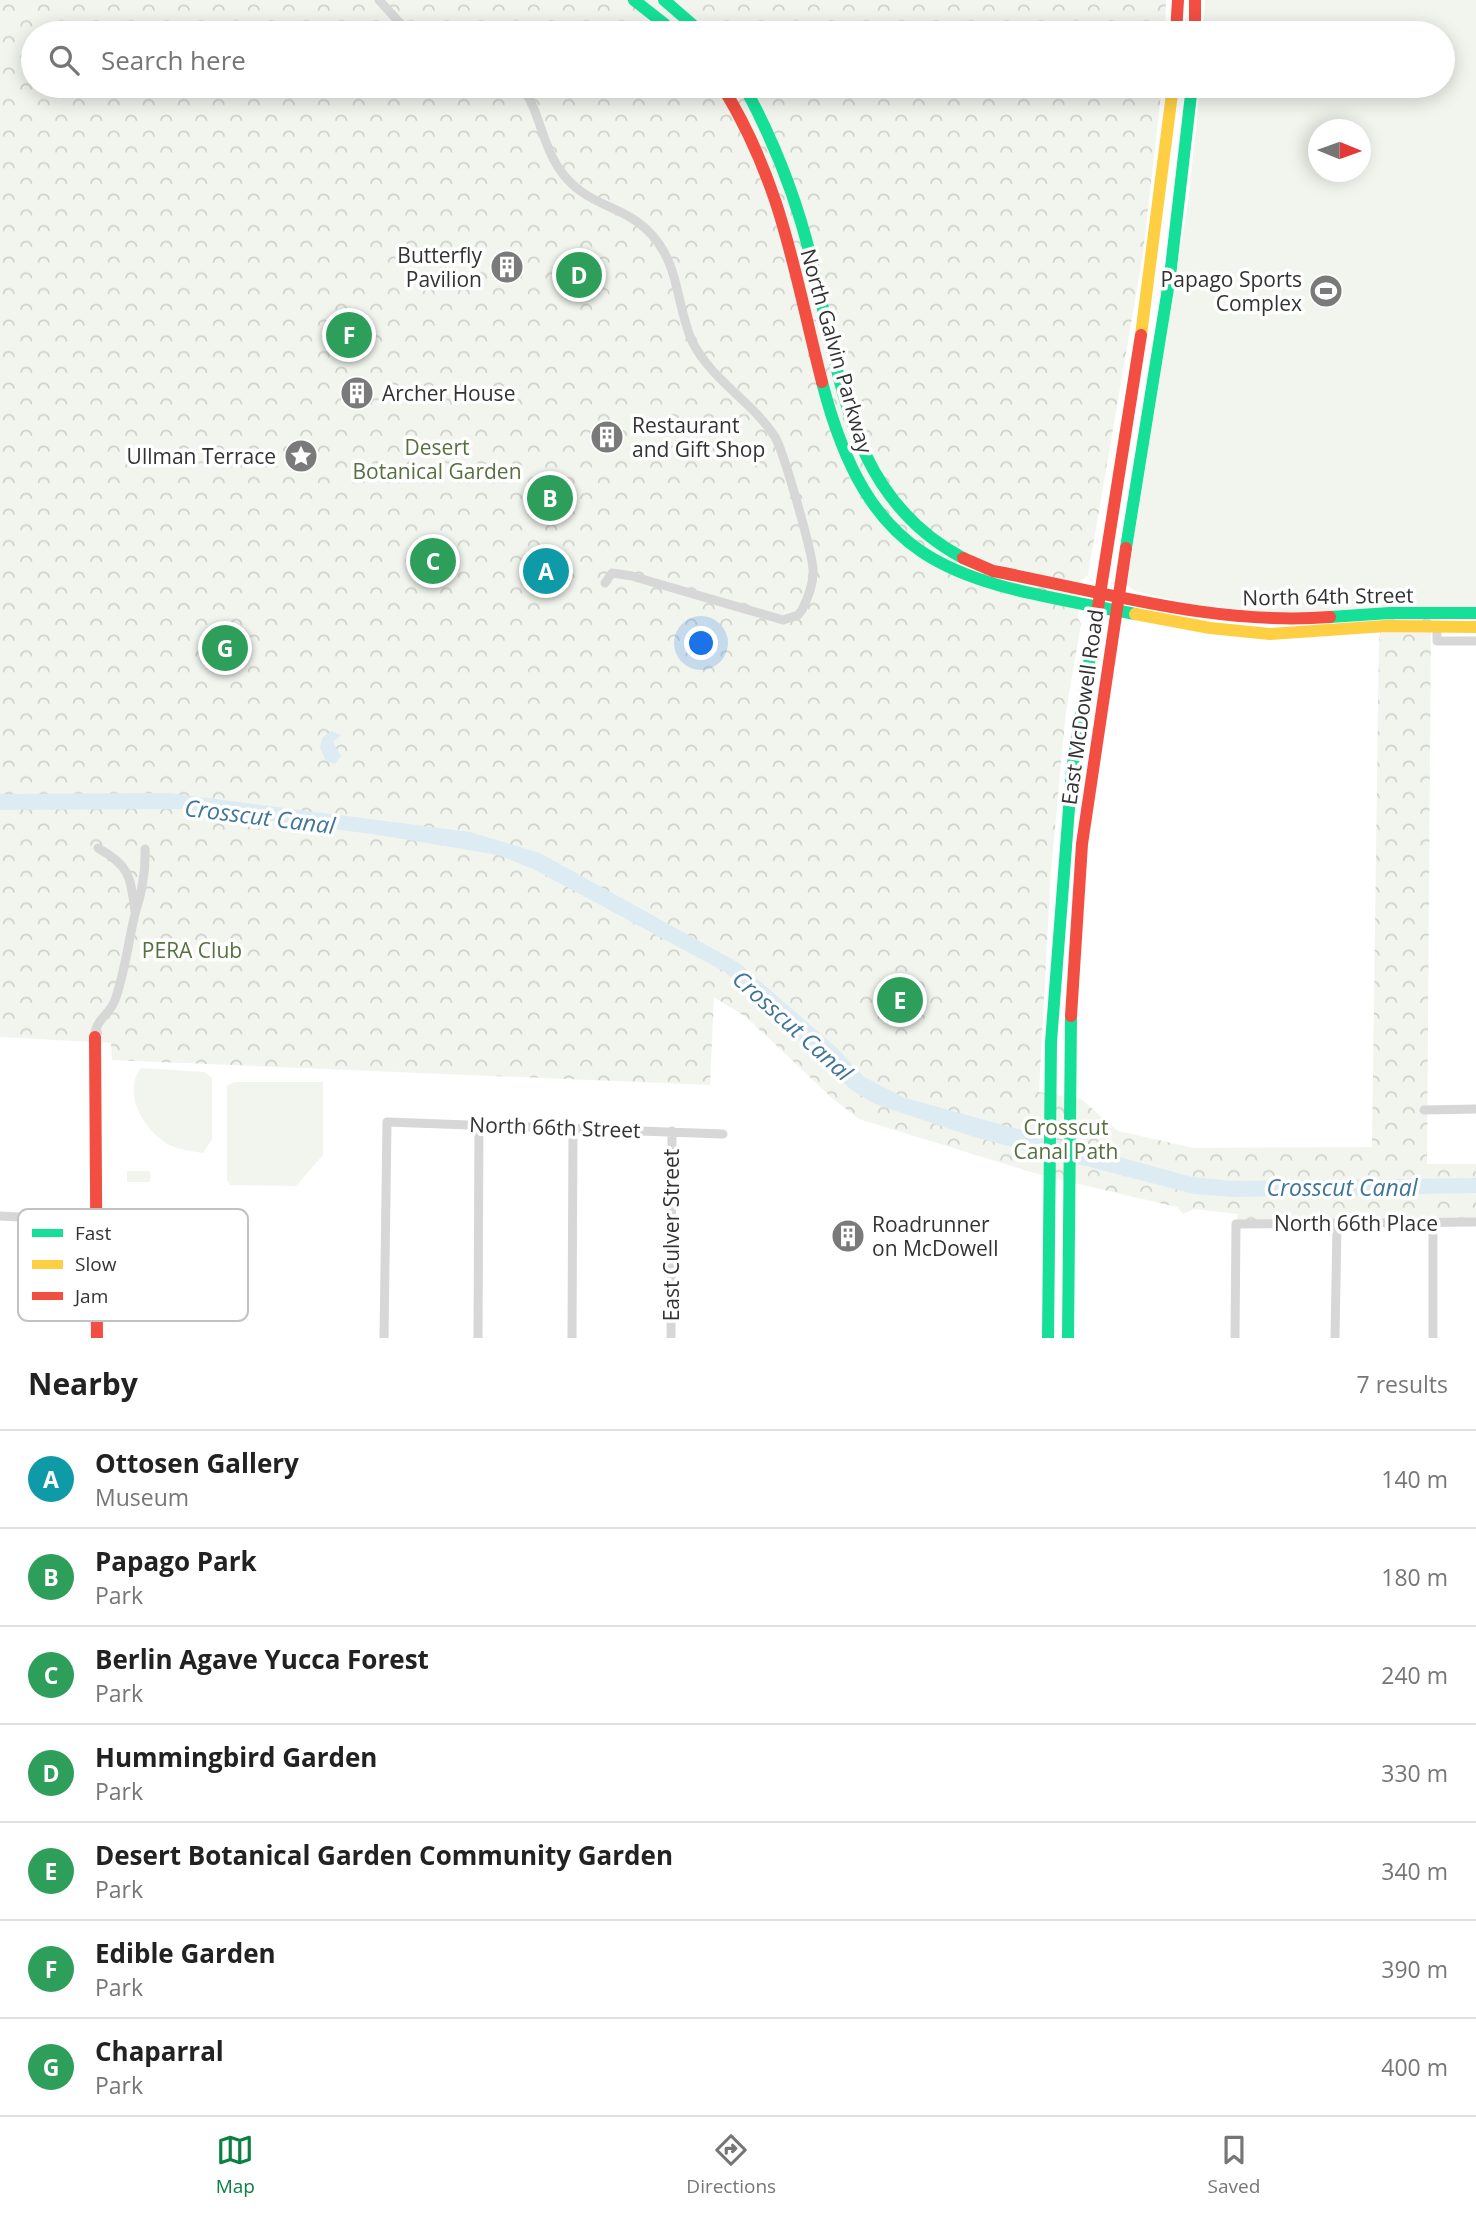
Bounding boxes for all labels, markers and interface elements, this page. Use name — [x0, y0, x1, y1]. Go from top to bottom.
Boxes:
search box — [21, 21, 1455, 98]
icon: search — [45, 41, 83, 79]
text: Search here — [101, 42, 246, 78]
north arrow — [1308, 119, 1371, 182]
place label: Butterfly Pavilion — [397, 241, 482, 293]
street label: North Galvin Parkway — [794, 245, 880, 457]
building icon: Butterfly Pavilion — [488, 248, 526, 286]
pin: D — [556, 249, 602, 301]
place label: Papago Sports Complex — [1161, 265, 1302, 317]
sports icon: Papago Sports Complex — [1307, 272, 1345, 310]
pin: F — [326, 309, 372, 361]
building icon: Archer House — [338, 374, 376, 412]
place label: Archer House — [382, 379, 515, 407]
place label: Restaurant and Gift Shop — [632, 411, 765, 463]
building icon: Restaurant and Gift Shop — [588, 418, 626, 456]
park label: Desert Botanical Garden — [352, 433, 522, 485]
place icon: Ullman Terrace — [282, 437, 320, 475]
place label: Ullman Terrace — [127, 442, 276, 470]
pin: B — [527, 472, 573, 524]
pin: C — [410, 535, 456, 587]
pin: A — [523, 545, 569, 597]
street label: North 64th Street — [1242, 581, 1414, 611]
street label: East McDowell Road — [1054, 607, 1110, 807]
pin: G — [202, 622, 248, 674]
your location — [684, 626, 718, 660]
water label: Crosscut Canal — [183, 791, 338, 841]
park label: PERA Club — [142, 936, 242, 964]
water label: Crosscut Canal — [726, 963, 861, 1088]
pin: E — [877, 974, 923, 1026]
street label: North 66th Street — [469, 1110, 641, 1144]
park label: Crosscut Canal Path — [1014, 1113, 1118, 1165]
street label: East Culver Street — [657, 1149, 685, 1321]
water label: Crosscut Canal — [1266, 1171, 1419, 1203]
legend — [18, 1209, 248, 1321]
street label: North 66th Place — [1274, 1209, 1438, 1237]
place label: Roadrunner on McDowell — [872, 1210, 998, 1262]
building icon: Roadrunner on McDowell — [829, 1217, 867, 1255]
text: Fast — [75, 1220, 111, 1246]
text: Slow — [75, 1251, 117, 1277]
text: Jam — [73, 1283, 108, 1309]
text: Nearby — [28, 1363, 138, 1404]
text: 7 results — [1357, 1368, 1448, 1400]
text: Ottosen Gallery — [95, 1445, 299, 1481]
text: A — [43, 1463, 59, 1495]
text: 140 m — [1381, 1463, 1448, 1495]
text: Museum — [95, 1481, 189, 1513]
text: Papago Park — [95, 1543, 257, 1579]
text: B — [43, 1561, 59, 1593]
text: 180 m — [1381, 1561, 1448, 1593]
text: Park — [95, 1579, 143, 1611]
text: Berlin Agave Yucca Forest — [95, 1641, 429, 1677]
text: C — [44, 1659, 58, 1691]
text: 240 m — [1381, 1659, 1448, 1691]
text: Park — [95, 1677, 143, 1709]
text: Hummingbird Garden — [95, 1739, 377, 1775]
text: D — [42, 1757, 60, 1789]
text: 330 m — [1381, 1757, 1448, 1789]
text: Park — [95, 1775, 143, 1807]
text: Desert Botanical Garden Community Garden — [95, 1837, 673, 1873]
text: E — [45, 1855, 57, 1887]
text: 340 m — [1381, 1855, 1448, 1887]
text: Park — [95, 1873, 143, 1905]
text: Edible Garden — [95, 1935, 276, 1971]
text: F — [45, 1953, 57, 1985]
text: 390 m — [1381, 1953, 1448, 1985]
text: Park — [95, 1971, 143, 2003]
text: Chaparral — [95, 2033, 224, 2069]
text: G — [43, 2051, 59, 2083]
text: 400 m — [1381, 2051, 1448, 2083]
text: Park — [95, 2069, 143, 2101]
tab: Map — [216, 2131, 255, 2199]
tab: Directions — [686, 2131, 776, 2199]
tab: Saved — [1208, 2131, 1260, 2199]

